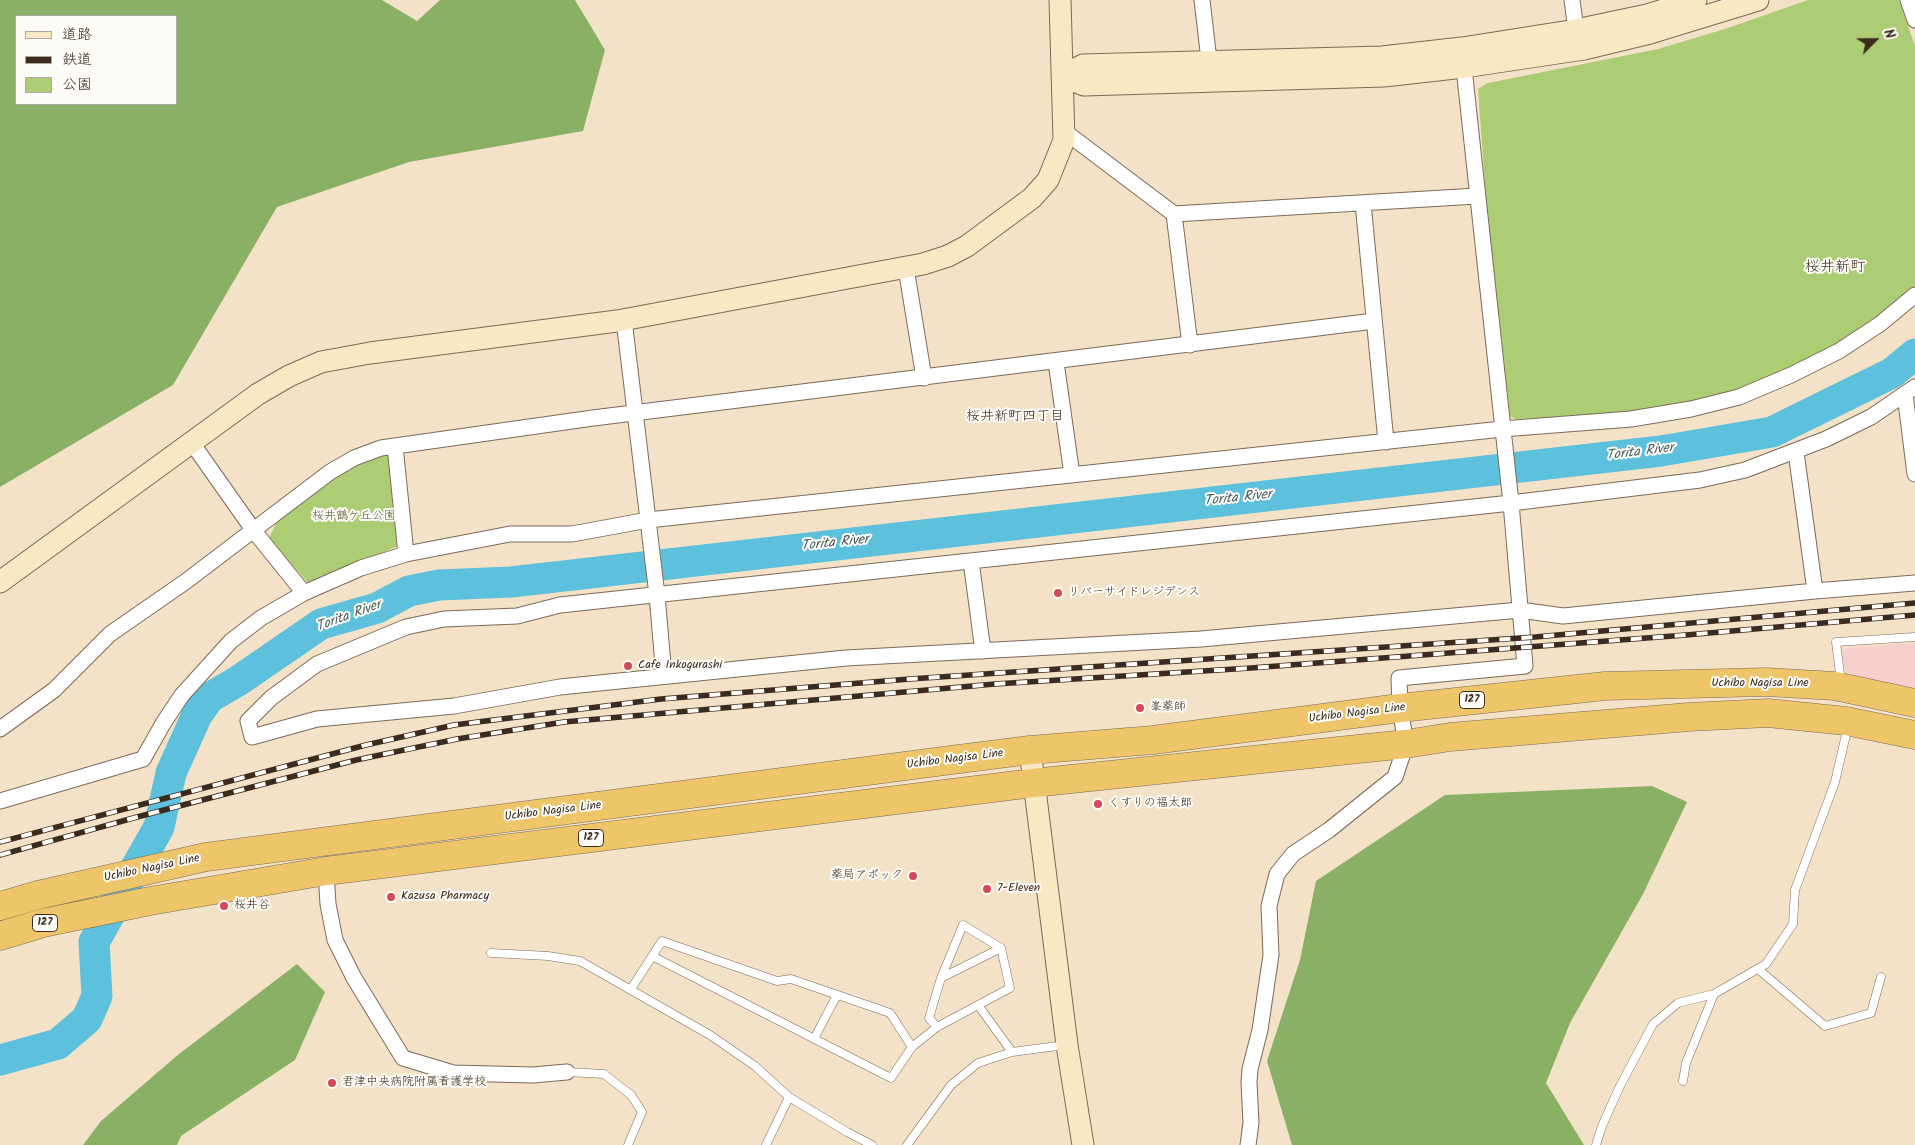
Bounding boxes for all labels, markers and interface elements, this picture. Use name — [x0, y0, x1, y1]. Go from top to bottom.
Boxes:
legend — [15, 15, 178, 105]
north arrow — [1850, 15, 1900, 65]
text: 道路 — [62, 23, 92, 47]
text: N — [1877, 26, 1901, 43]
text: 鉄道 — [62, 48, 92, 72]
text: 公園 — [62, 73, 92, 97]
district label: 桜井新町 — [1805, 259, 1865, 277]
district label: 桜井新町四丁目 — [966, 410, 1064, 426]
water label: Torita River — [1605, 441, 1675, 465]
water label: Torita River — [1203, 487, 1273, 511]
park label: 桜井鶴ケ丘公園 — [312, 510, 396, 524]
water label: Torita River — [800, 532, 870, 556]
place label: リバーサイドレジデンス — [1068, 586, 1200, 600]
marker: リバーサイドレジデンス — [1052, 587, 1064, 599]
water label: Torita River — [314, 598, 384, 636]
place label: Cafe Inkogurashi — [638, 659, 722, 673]
marker: Cafe Inkogurashi — [622, 660, 634, 672]
street label: Uchibo Nagisa Line — [1711, 677, 1809, 691]
road number: 127 — [1460, 692, 1484, 708]
place label: 峯薬師 — [1150, 701, 1186, 715]
street label: Uchibo Nagisa Line — [1308, 701, 1406, 727]
marker: 峯薬師 — [1134, 702, 1146, 714]
street label: Uchibo Nagisa Line — [906, 747, 1004, 773]
place label: くすりの福太郎 — [1108, 797, 1192, 811]
marker: くすりの福太郎 — [1092, 798, 1104, 810]
street label: Uchibo Nagisa Line — [504, 799, 602, 825]
road number: 127 — [578, 830, 604, 846]
street label: Uchibo Nagisa Line — [103, 852, 201, 886]
place label: 薬局アポック — [831, 869, 903, 883]
marker: 薬局アポック — [907, 870, 919, 882]
place label: 7-Eleven — [997, 882, 1040, 896]
marker: 7-Eleven — [981, 883, 993, 895]
place label: Kazusa Pharmacy — [401, 890, 489, 904]
marker: Kazusa Pharmacy — [385, 891, 397, 903]
place label: 桜井谷 — [234, 899, 270, 913]
marker: 桜井谷 — [218, 900, 230, 912]
road number: 127 — [32, 914, 58, 931]
place label: 君津中央病院附属看護学校 — [342, 1076, 486, 1090]
marker: 君津中央病院附属看護学校 — [326, 1077, 338, 1089]

